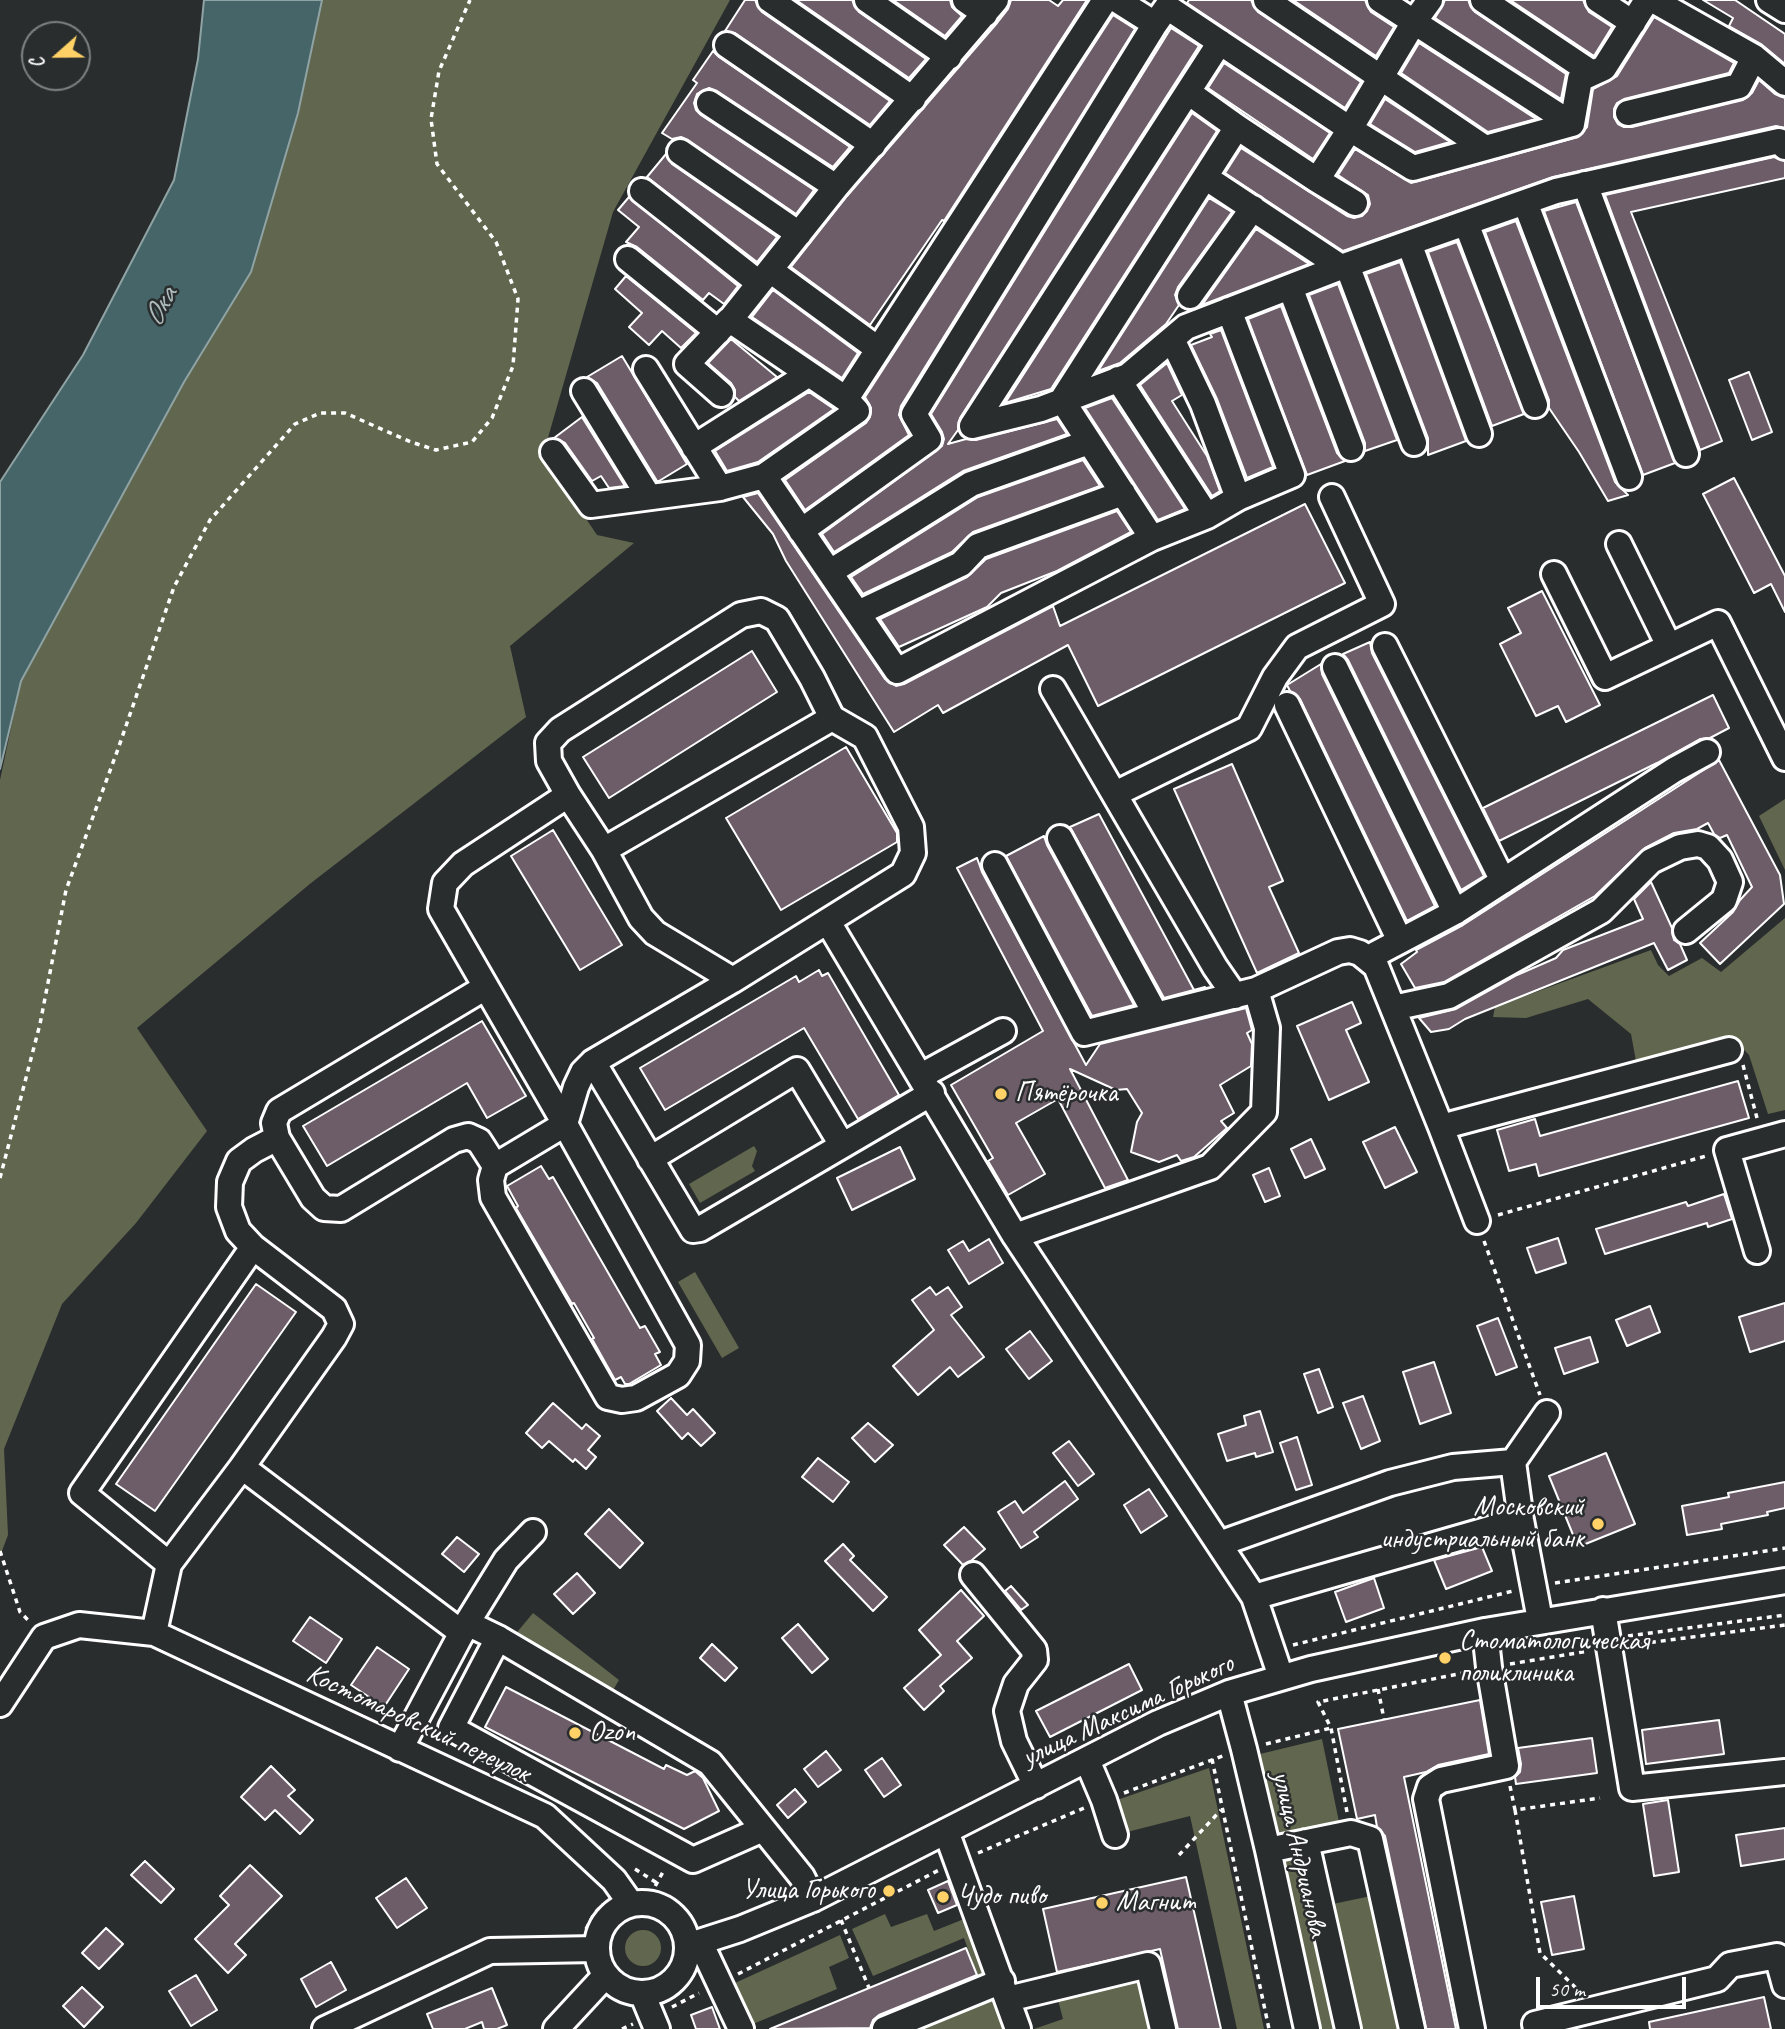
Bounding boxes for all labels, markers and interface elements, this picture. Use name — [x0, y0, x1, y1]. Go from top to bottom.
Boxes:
north arrow — [21, 21, 91, 91]
text: С — [25, 54, 51, 71]
water label: Ока — [136, 281, 186, 333]
place label: Пятёрочка — [1015, 1077, 1118, 1111]
marker: Пятёрочка — [993, 1086, 1009, 1102]
place label: Московский индустриальный банк — [1380, 1491, 1584, 1557]
marker: Московский индустриальный банк — [1590, 1516, 1606, 1532]
place label: Стоматологическая поликлиника — [1459, 1625, 1649, 1691]
street label: улица Максима Горького — [1017, 1647, 1239, 1775]
marker: Стоматологическая поликлиника — [1437, 1650, 1453, 1666]
street label: Костомаровский переулок — [301, 1657, 535, 1791]
place label: Ozon — [589, 1716, 635, 1750]
marker: Ozon — [567, 1725, 583, 1741]
street label: улица Андрианова — [1264, 1768, 1334, 1940]
place label: Улица Горького — [742, 1874, 875, 1908]
place label: Чудо пиво — [957, 1880, 1046, 1914]
marker: Улица Горького — [881, 1883, 897, 1899]
place label: Магнит — [1116, 1886, 1196, 1920]
marker: Чудо пиво — [935, 1889, 951, 1905]
marker: Магнит — [1094, 1895, 1110, 1911]
scale bar — [1540, 1962, 1690, 2006]
text: 50 m — [1549, 1976, 1585, 2002]

